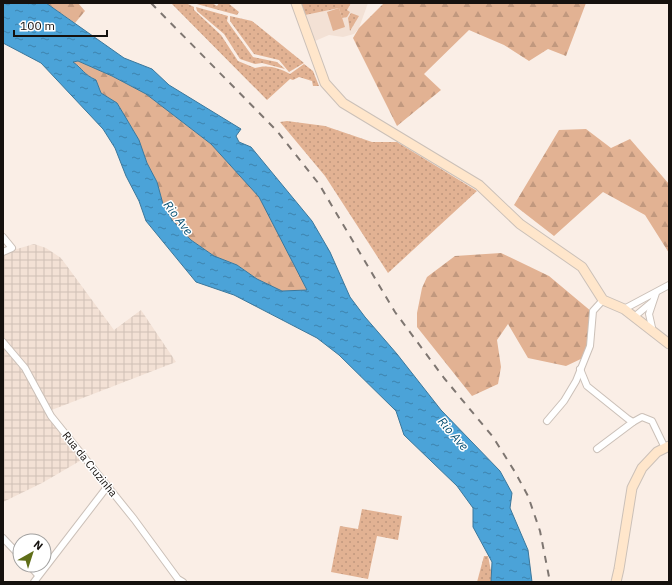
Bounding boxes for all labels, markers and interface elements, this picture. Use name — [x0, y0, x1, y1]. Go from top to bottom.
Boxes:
scale bar — [14, 12, 107, 38]
text: 100 m — [20, 18, 55, 33]
water label: Rio Ave — [161, 198, 196, 238]
water label: Rio Ave — [435, 414, 472, 453]
street label: Rua da Cruzinha — [59, 429, 121, 500]
north arrow — [12, 533, 52, 573]
text: N — [31, 537, 46, 553]

